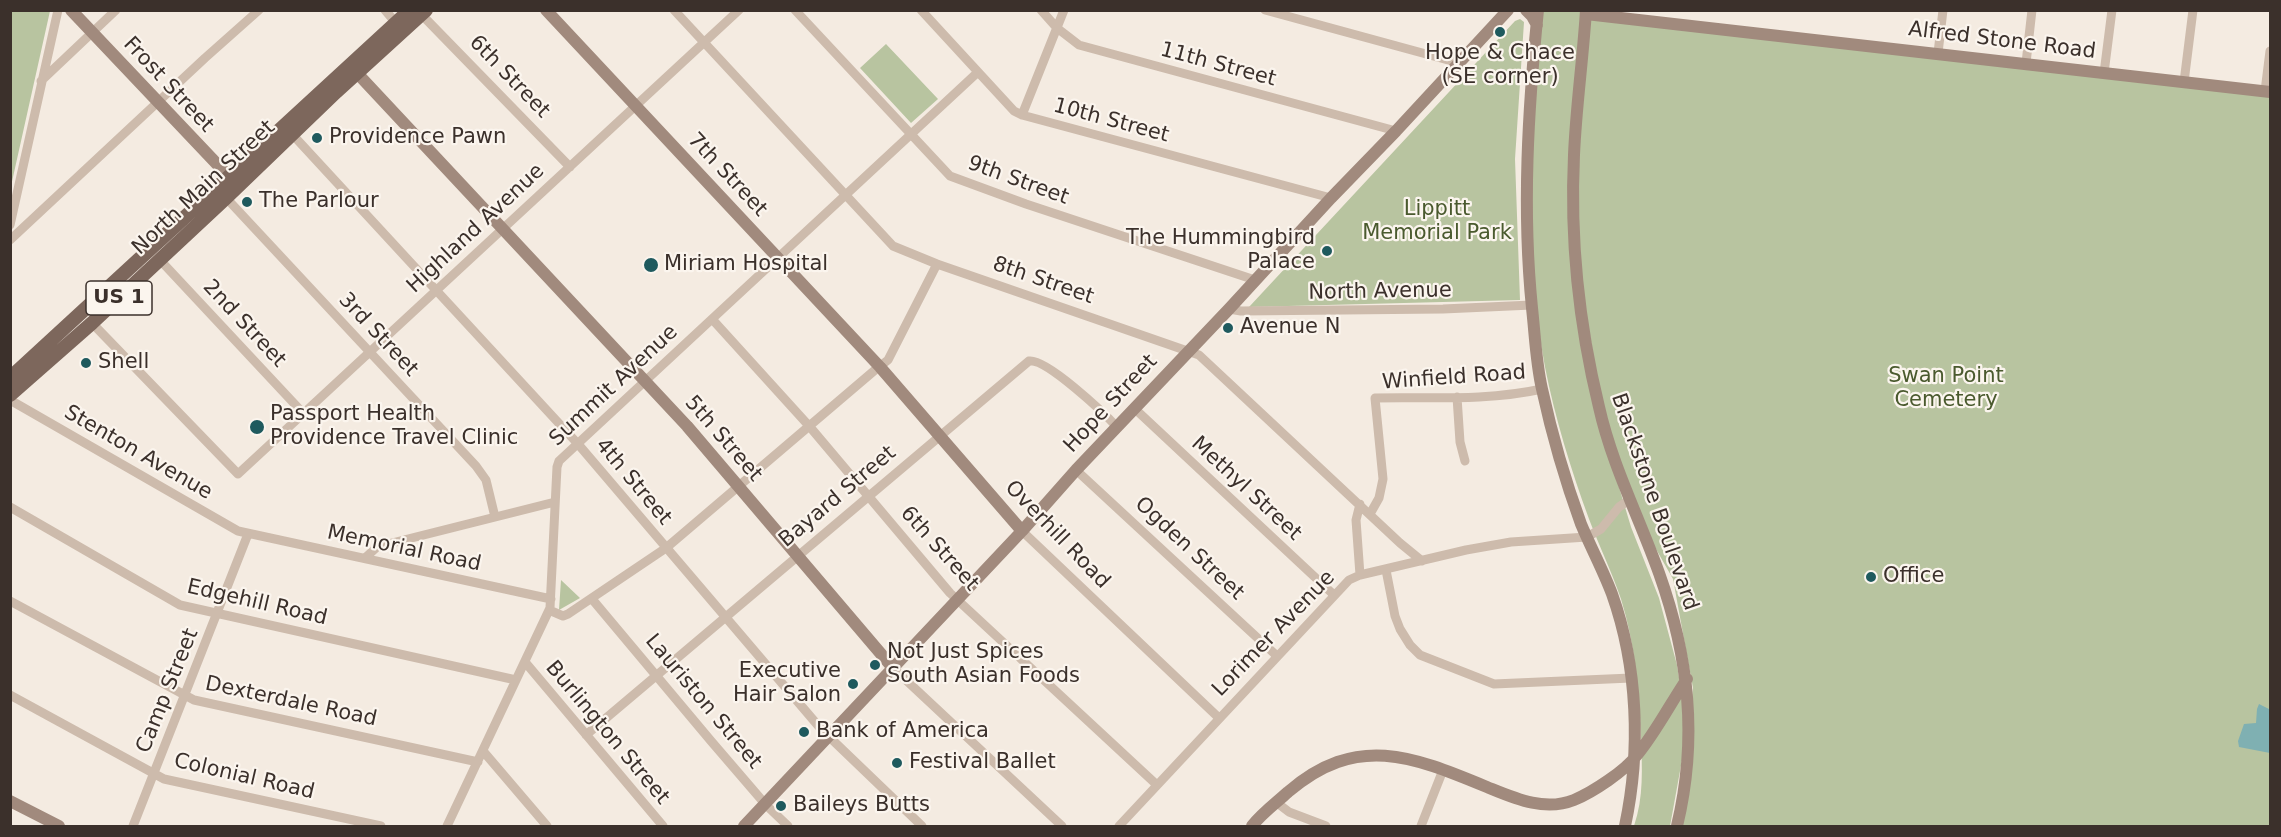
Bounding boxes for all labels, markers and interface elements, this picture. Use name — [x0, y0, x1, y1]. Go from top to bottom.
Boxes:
street label: Alfred Stone Road — [1907, 17, 2097, 65]
marker: Hope & Chace (SE corner) — [1493, 25, 1507, 39]
street label: 6th Street — [463, 30, 555, 124]
street label: Frost Street — [117, 32, 219, 138]
street label: 11th Street — [1157, 37, 1279, 93]
place label: Hope & Chace (SE corner) — [1425, 41, 1575, 91]
street label: 10th Street — [1050, 93, 1172, 149]
street label: North Main Street — [127, 115, 281, 261]
place label: Providence Pawn — [329, 125, 506, 151]
street label: 7th Street — [682, 128, 772, 222]
marker: Providence Pawn — [310, 131, 324, 145]
street label: 9th Street — [964, 151, 1072, 211]
street label: Highland Avenue — [402, 159, 550, 299]
place label: The Parlour — [259, 189, 379, 215]
marker: The Parlour — [240, 195, 254, 209]
park label: Lippitt Memorial Park — [1362, 197, 1512, 247]
place label: The Hummingbird Palace — [1126, 226, 1315, 276]
marker: The Hummingbird Palace — [1320, 244, 1334, 258]
place label: Miriam Hospital — [664, 252, 828, 278]
street label: 8th Street — [989, 252, 1097, 310]
marker: Miriam Hospital — [642, 256, 660, 274]
street label: 2nd Street — [197, 275, 291, 373]
street label: North Avenue — [1308, 278, 1452, 306]
road number: US 1 — [86, 281, 152, 315]
street label: 3rd Street — [333, 288, 423, 382]
place label: Avenue N — [1240, 315, 1340, 341]
street label: Summit Avenue — [545, 320, 683, 452]
marker: Avenue N — [1221, 321, 1235, 335]
place label: Shell — [98, 350, 149, 376]
street label: Hope Street — [1059, 350, 1163, 458]
marker: Shell — [79, 356, 93, 370]
street label: Winfield Road — [1381, 360, 1527, 396]
park label: Swan Point Cemetery — [1888, 364, 2004, 414]
street label: Blackstone Boulevard — [1605, 390, 1703, 614]
street label: 5th Street — [679, 391, 767, 487]
street label: Stenton Avenue — [59, 400, 217, 506]
place label: Passport Health Providence Travel Clinic — [270, 402, 518, 452]
marker: Passport Health Providence Travel Clinic — [248, 418, 266, 436]
street label: Methyl Street — [1186, 432, 1306, 546]
street label: 4th Street — [589, 434, 677, 530]
street label: Bayard Street — [774, 441, 902, 553]
street label: Overhill Road — [999, 476, 1115, 594]
street label: Ogden Street — [1129, 492, 1249, 606]
street label: 6th Street — [894, 501, 984, 597]
street label: Memorial Road — [325, 520, 483, 578]
place label: Office — [1883, 564, 1944, 590]
street label: Lorimer Avenue — [1208, 566, 1340, 702]
marker: Office — [1864, 570, 1878, 584]
street label: Edgehill Road — [184, 575, 330, 631]
street label: Camp Street — [132, 625, 204, 757]
street label: Lauriston Street — [639, 629, 767, 775]
place label: Not Just Spices South Asian Foods — [887, 640, 1080, 690]
street label: Burlington Street — [540, 656, 674, 810]
marker: Not Just Spices South Asian Foods — [868, 658, 882, 672]
place label: Executive Hair Salon — [733, 659, 841, 709]
street label: Dexterdale Road — [203, 671, 379, 733]
marker: Executive Hair Salon — [846, 677, 860, 691]
place label: Bank of America — [816, 719, 989, 745]
marker: Bank of America — [797, 725, 811, 739]
street label: Colonial Road — [171, 749, 317, 805]
place label: Festival Ballet — [909, 750, 1056, 776]
marker: Festival Ballet — [890, 756, 904, 770]
place label: Baileys Butts — [793, 793, 930, 819]
marker: Baileys Butts — [774, 799, 788, 813]

